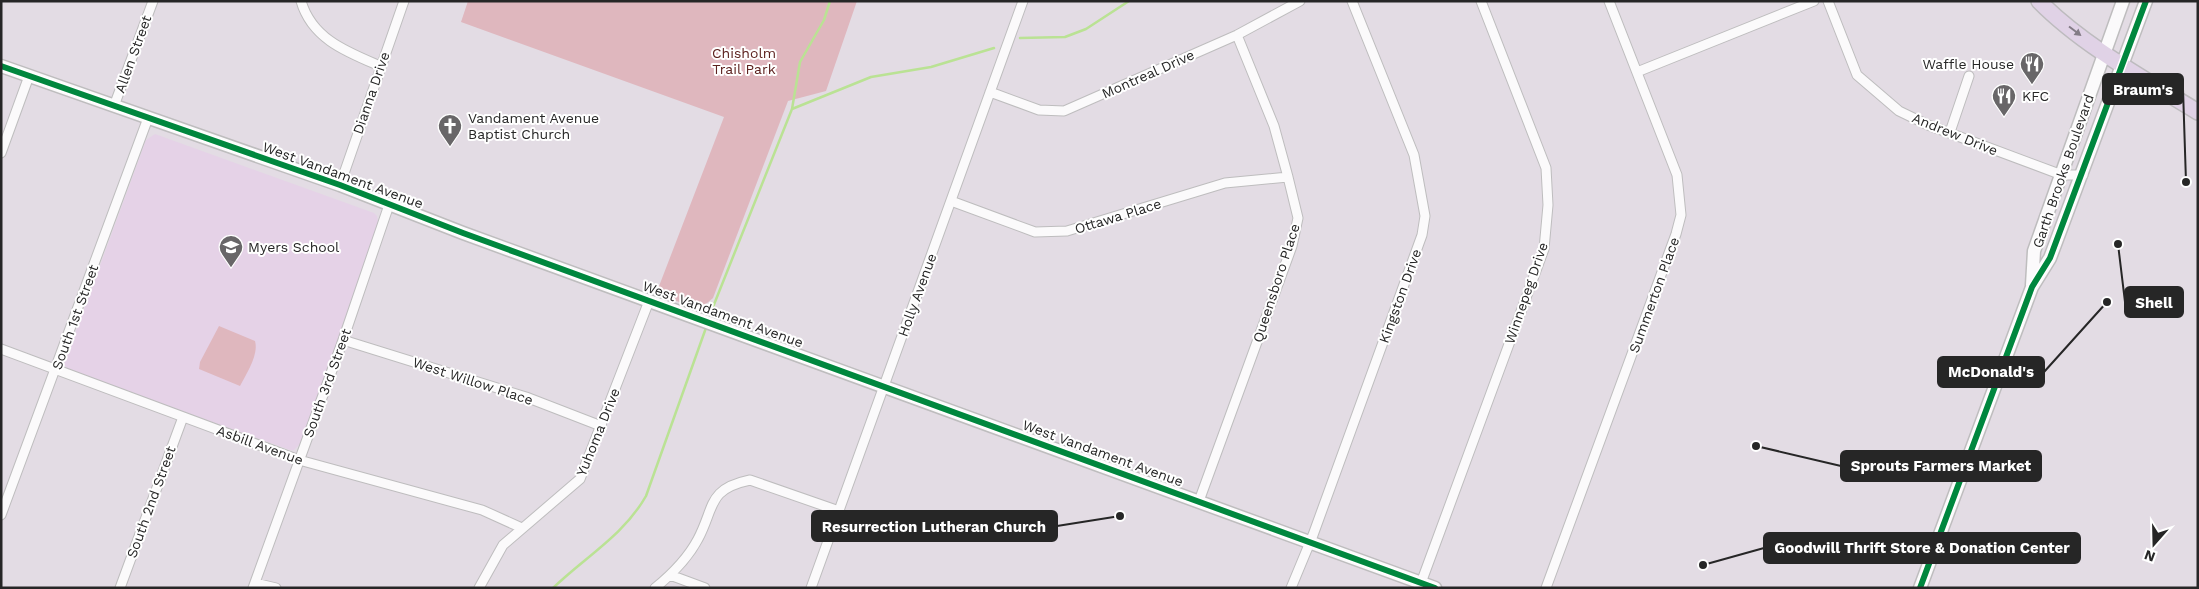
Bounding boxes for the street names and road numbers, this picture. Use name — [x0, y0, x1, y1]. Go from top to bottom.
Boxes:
street label: Allen Street — [112, 13, 154, 95]
street label: Montreal Drive — [1099, 46, 1197, 102]
street label: Dianna Drive — [349, 50, 393, 136]
street label: Garth Brooks Boulevard — [2029, 92, 2097, 250]
street label: Andrew Drive — [1910, 110, 2000, 158]
street label: West Vandament Avenue — [261, 138, 425, 212]
street label: Ottawa Place — [1073, 195, 1163, 237]
street label: Queensboro Place — [1249, 222, 1303, 344]
street label: Summerton Place — [1626, 235, 1682, 355]
street label: Winnepeg Drive — [1501, 240, 1551, 346]
street label: Kingston Drive — [1376, 247, 1424, 345]
street label: Holly Avenue — [895, 251, 939, 339]
street label: South 1st Street — [49, 262, 101, 372]
street label: West Vandament Avenue — [641, 277, 805, 351]
street label: South 3rd Street — [300, 326, 354, 440]
street label: West Willow Place — [411, 354, 535, 408]
street label: Yuhoma Drive — [573, 386, 623, 478]
street label: West Vandament Avenue — [1021, 416, 1185, 490]
street label: Asbill Avenue — [215, 422, 305, 468]
street label: South 2nd Street — [123, 444, 179, 560]

